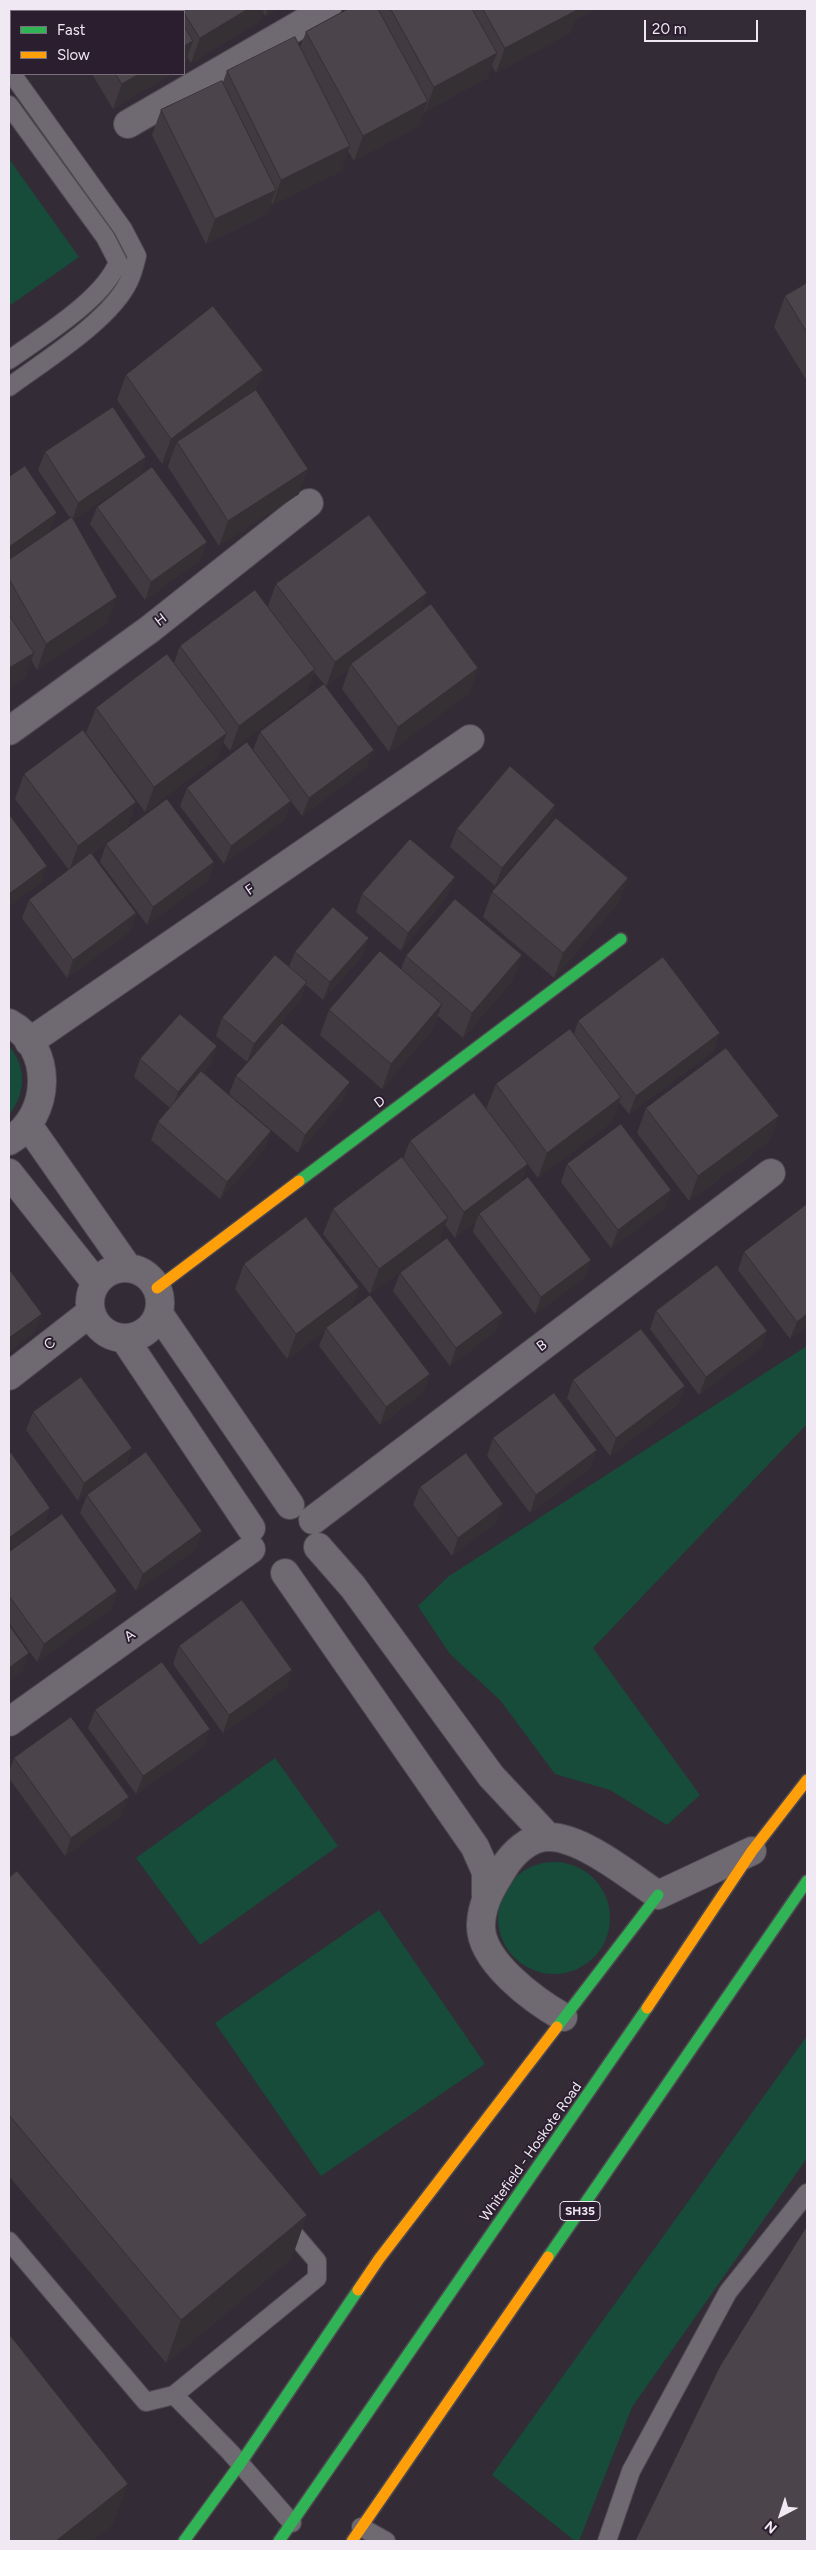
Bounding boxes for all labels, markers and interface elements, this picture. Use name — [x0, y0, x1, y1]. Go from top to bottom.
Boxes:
legend — [10, 10, 185, 75]
scale bar — [646, 10, 760, 42]
text: 20 m — [652, 20, 686, 38]
text: Fast — [57, 21, 85, 39]
text: Slow — [57, 46, 90, 64]
street label: H — [152, 610, 170, 630]
street label: F — [242, 881, 258, 899]
street label: D — [371, 1092, 389, 1112]
street label: C — [41, 1334, 59, 1354]
street label: B — [534, 1337, 550, 1355]
street label: A — [121, 1626, 139, 1646]
street label: Whitefield - Hoskote Road — [477, 2079, 585, 2225]
road number: SH35 — [560, 2202, 600, 2220]
north arrow — [756, 2490, 806, 2540]
text: N — [761, 2517, 781, 2537]

